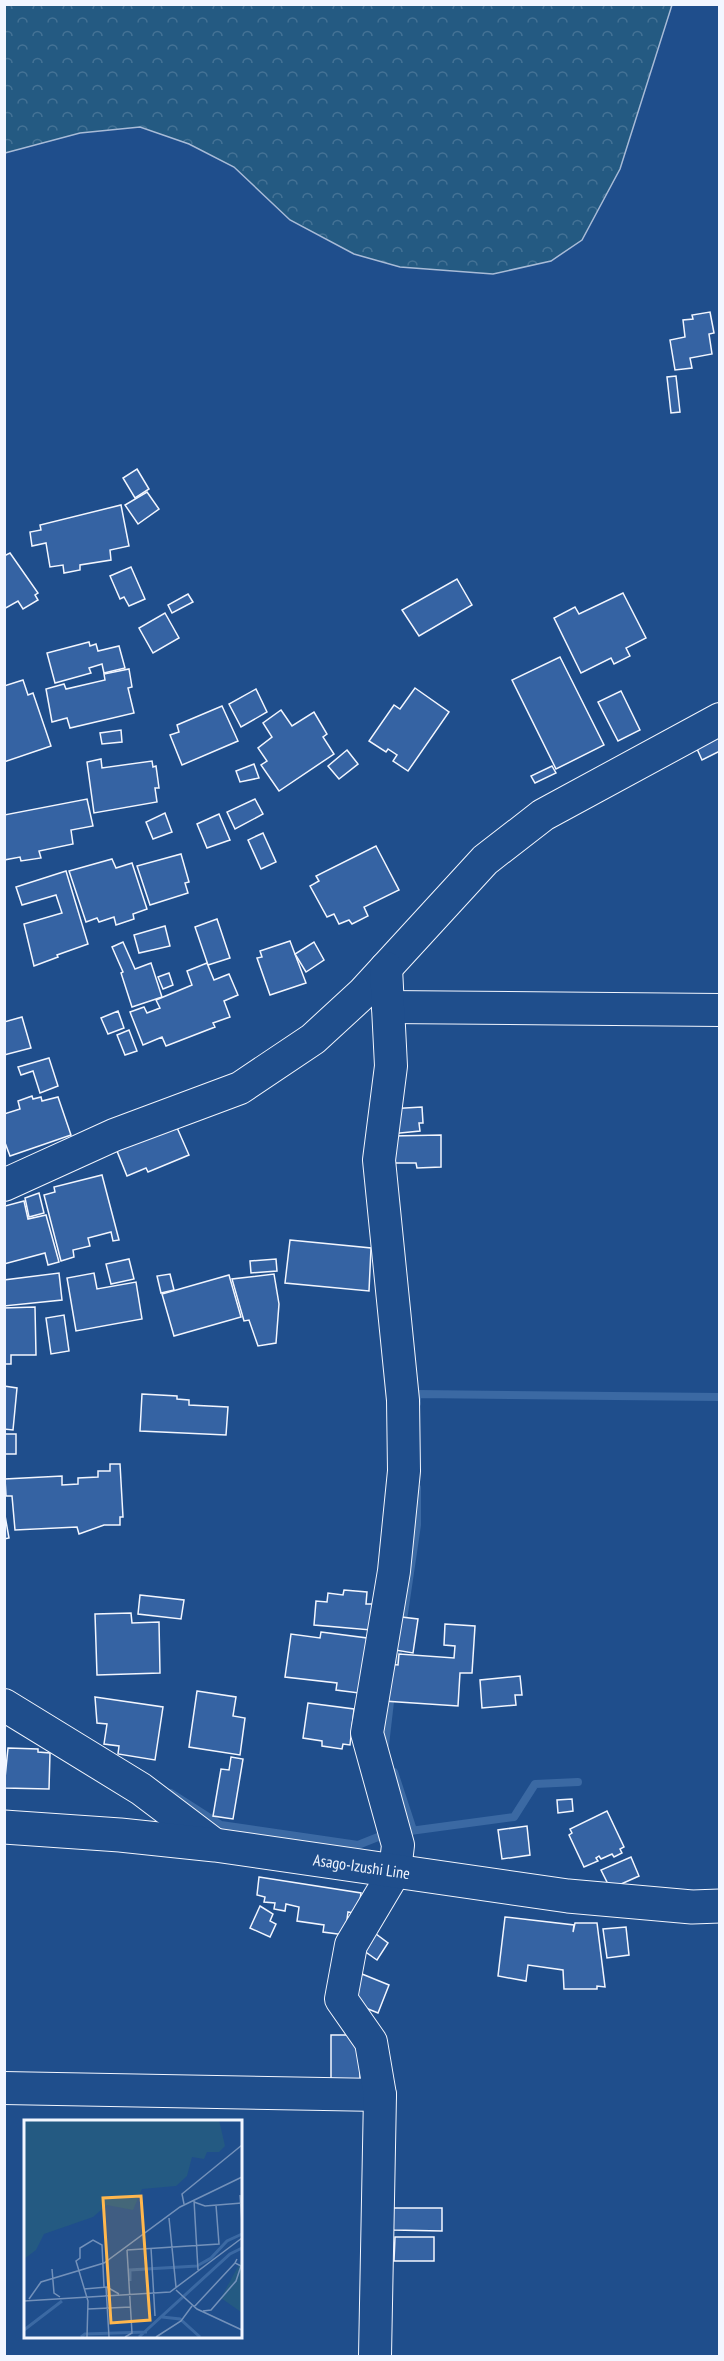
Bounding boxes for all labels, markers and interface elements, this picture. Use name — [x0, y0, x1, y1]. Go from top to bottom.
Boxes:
street label: Asago-Izushi Line — [312, 1849, 411, 1883]
inset map — [24, 2120, 242, 2337]

